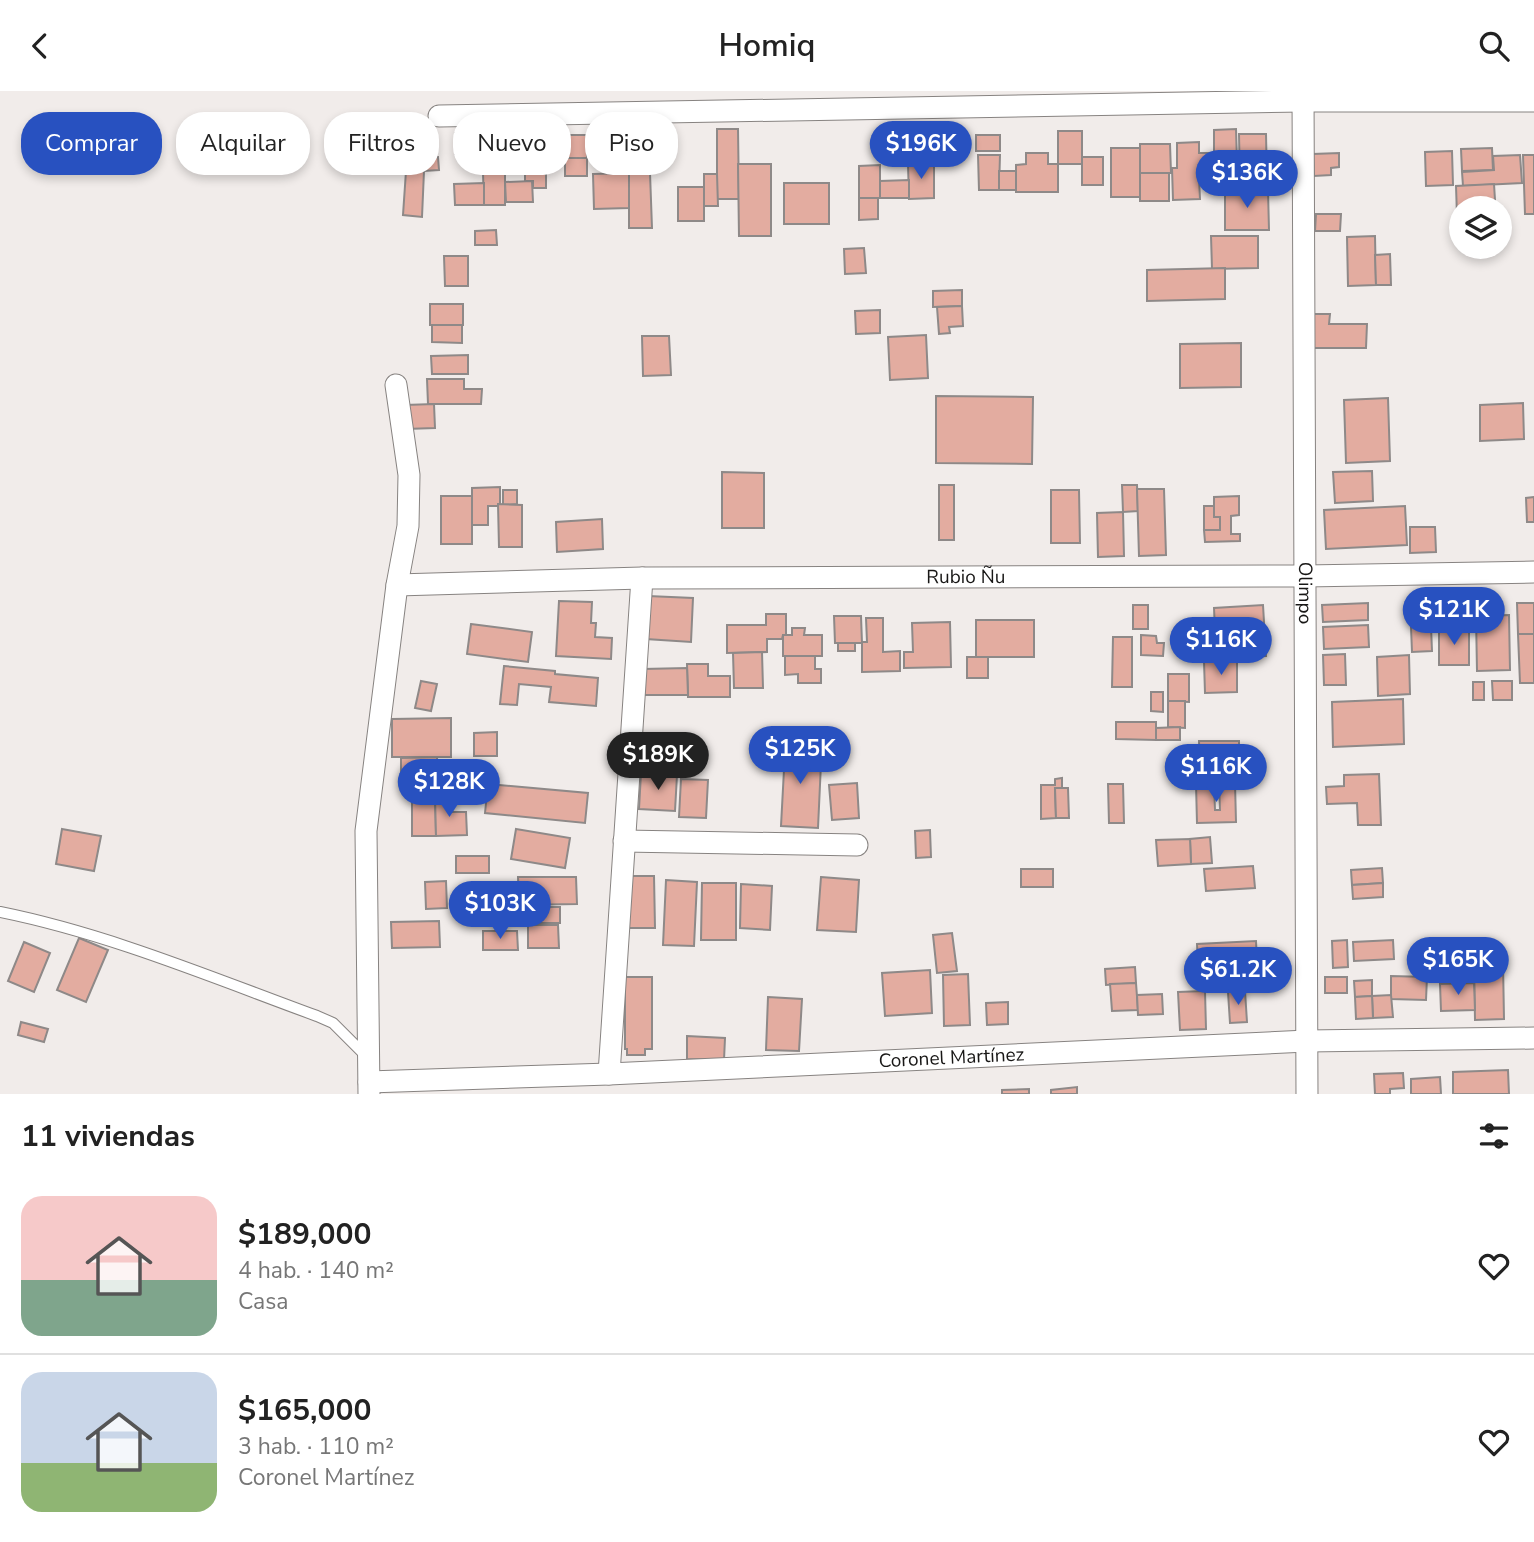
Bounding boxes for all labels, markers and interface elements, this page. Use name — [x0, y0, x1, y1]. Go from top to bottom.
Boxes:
text: Homiq — [718, 24, 816, 67]
icon: back — [21, 27, 59, 65]
icon: search — [1475, 27, 1513, 65]
chip: Comprar — [21, 112, 162, 175]
chip: Alquilar — [176, 112, 310, 175]
chip: Filtros — [324, 112, 439, 175]
chip: Nuevo — [453, 112, 571, 175]
chip: Piso — [585, 112, 678, 175]
pin: $196K — [872, 122, 970, 181]
text: $196K — [886, 128, 956, 159]
pin: $136K — [1198, 151, 1296, 210]
text: $136K — [1212, 157, 1282, 188]
map controls — [1449, 196, 1512, 259]
button: layers — [1449, 196, 1512, 259]
street label: Olimpo — [1292, 562, 1318, 624]
street label: Rubio Ñu — [926, 564, 1005, 590]
pin: $121K — [1405, 587, 1503, 647]
text: $121K — [1419, 594, 1489, 625]
pin: $116K — [1172, 617, 1270, 677]
text: $116K — [1186, 624, 1256, 655]
pin: $125K — [751, 727, 849, 786]
pin: $189K — [609, 733, 707, 792]
text: $125K — [765, 733, 835, 764]
text: $189K — [623, 739, 693, 770]
pin: $116K — [1167, 745, 1265, 804]
text: $116K — [1181, 751, 1251, 782]
pin: $128K — [400, 759, 498, 819]
text: $128K — [414, 766, 484, 797]
pin: $103K — [451, 881, 549, 941]
text: $103K — [465, 888, 535, 919]
pin: $165K — [1409, 937, 1507, 997]
text: $165K — [1423, 944, 1493, 975]
pin: $61.2K — [1181, 947, 1295, 1007]
text: $61.2K — [1200, 954, 1276, 985]
street label: Coronel Martínez — [878, 1041, 1025, 1074]
text: 11 viviendas — [21, 1116, 195, 1157]
icon: filters — [1475, 1117, 1513, 1155]
text: $189,000 — [238, 1214, 371, 1255]
icon: home — [77, 1224, 161, 1308]
icon: heart — [1475, 1247, 1513, 1285]
text: 4 hab. · 140 m² — [238, 1255, 394, 1286]
text: Casa — [238, 1286, 289, 1317]
text: $165,000 — [238, 1390, 371, 1431]
icon: home — [77, 1400, 161, 1484]
icon: heart — [1475, 1423, 1513, 1461]
text: 3 hab. · 110 m² — [238, 1431, 394, 1462]
text: Coronel Martínez — [238, 1462, 414, 1493]

